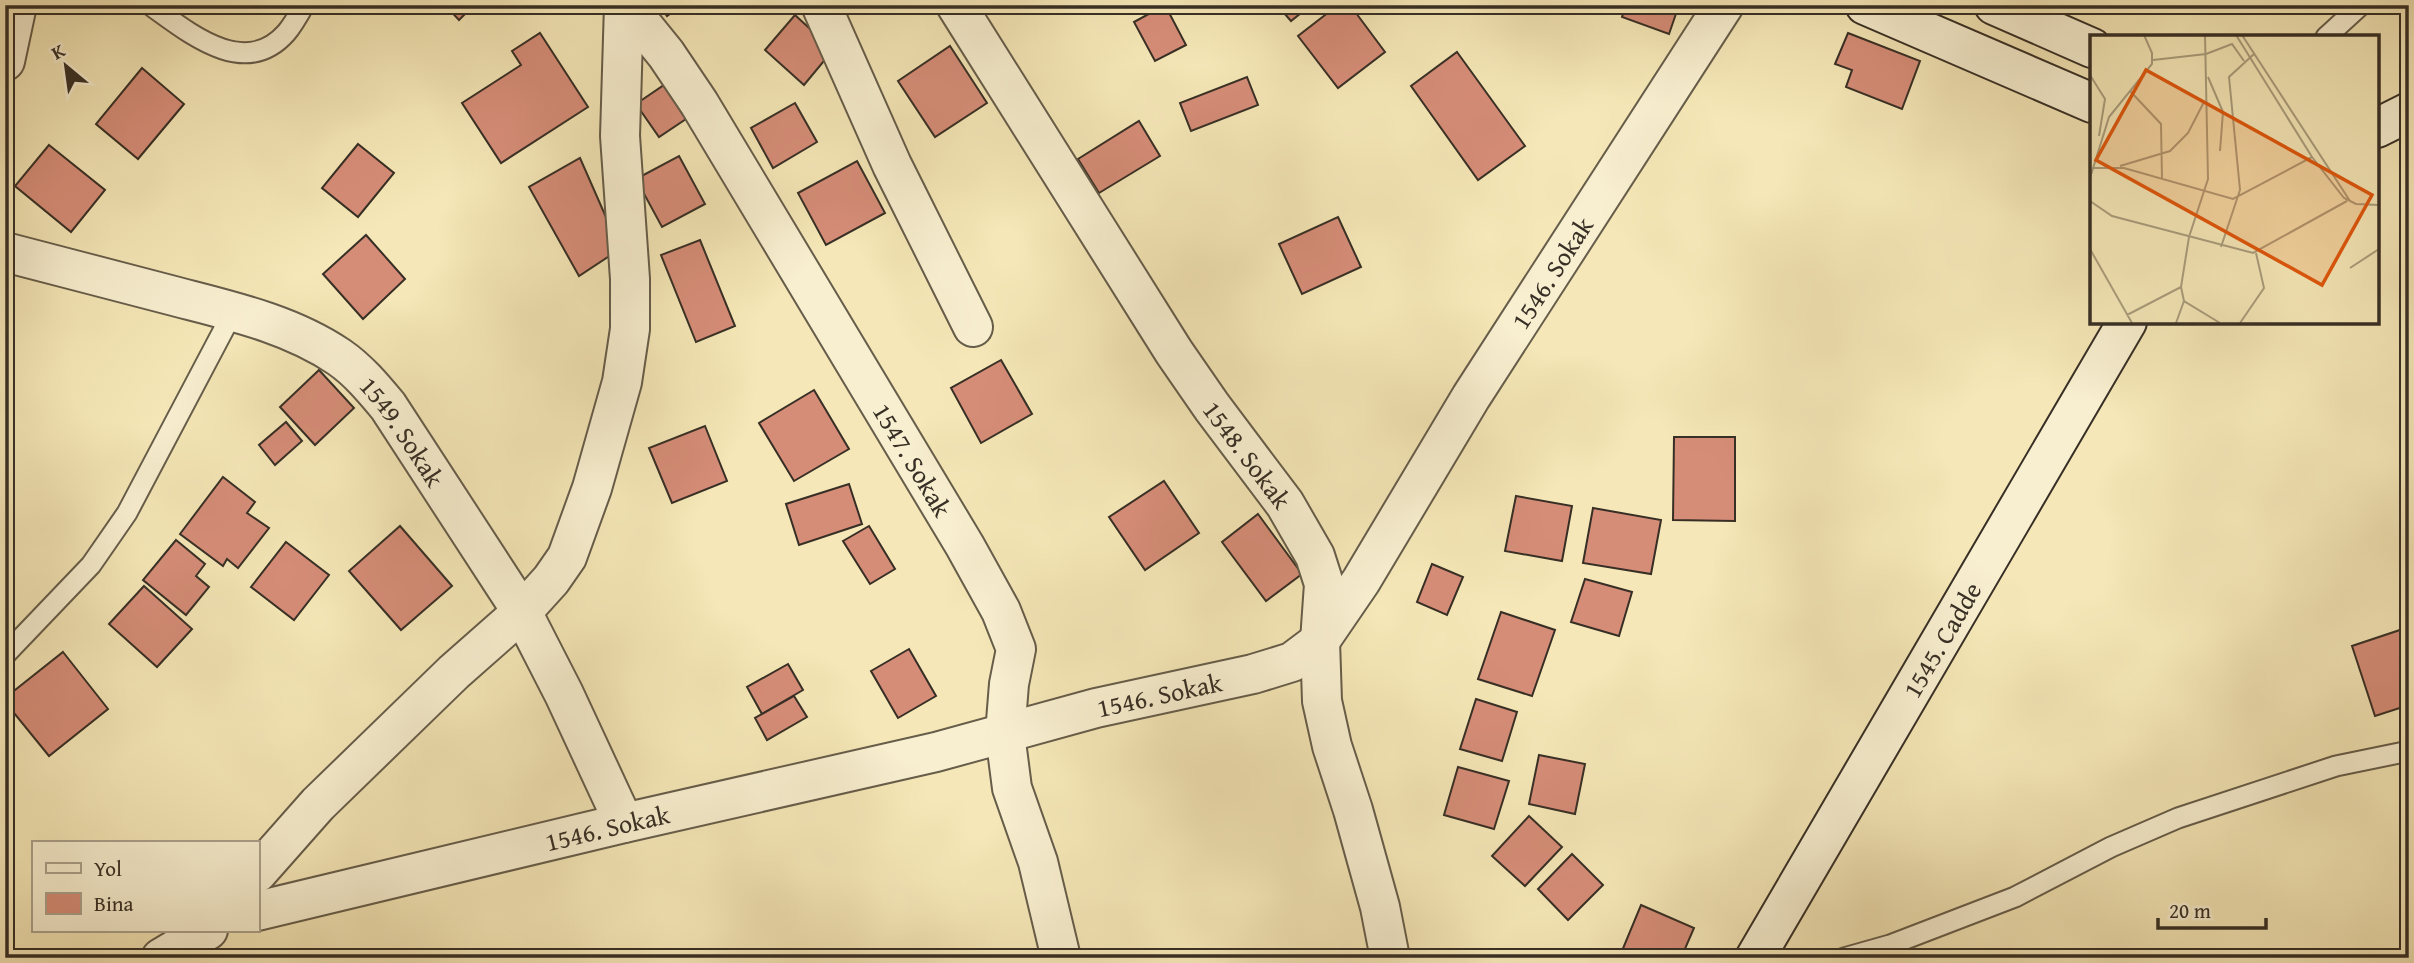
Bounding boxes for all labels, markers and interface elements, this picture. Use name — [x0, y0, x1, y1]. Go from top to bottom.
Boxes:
north arrow — [32, 32, 102, 102]
inset map — [2090, 35, 2379, 324]
text: K — [46, 36, 70, 66]
street label: 1546. Sokak — [1501, 208, 1603, 336]
street label: 1549. Sokak — [351, 367, 455, 495]
street label: 1548. Sokak — [1194, 392, 1302, 517]
street label: 1547. Sokak — [864, 395, 963, 525]
street label: 1545. Cadde — [1892, 574, 1991, 705]
street label: 1546. Sokak — [1093, 662, 1226, 727]
street label: 1546. Sokak — [541, 794, 674, 861]
legend — [32, 841, 259, 932]
text: Yol — [94, 853, 122, 884]
scale bar — [2158, 886, 2267, 930]
text: Bina — [94, 888, 134, 919]
text: 20 m — [2169, 895, 2211, 926]

